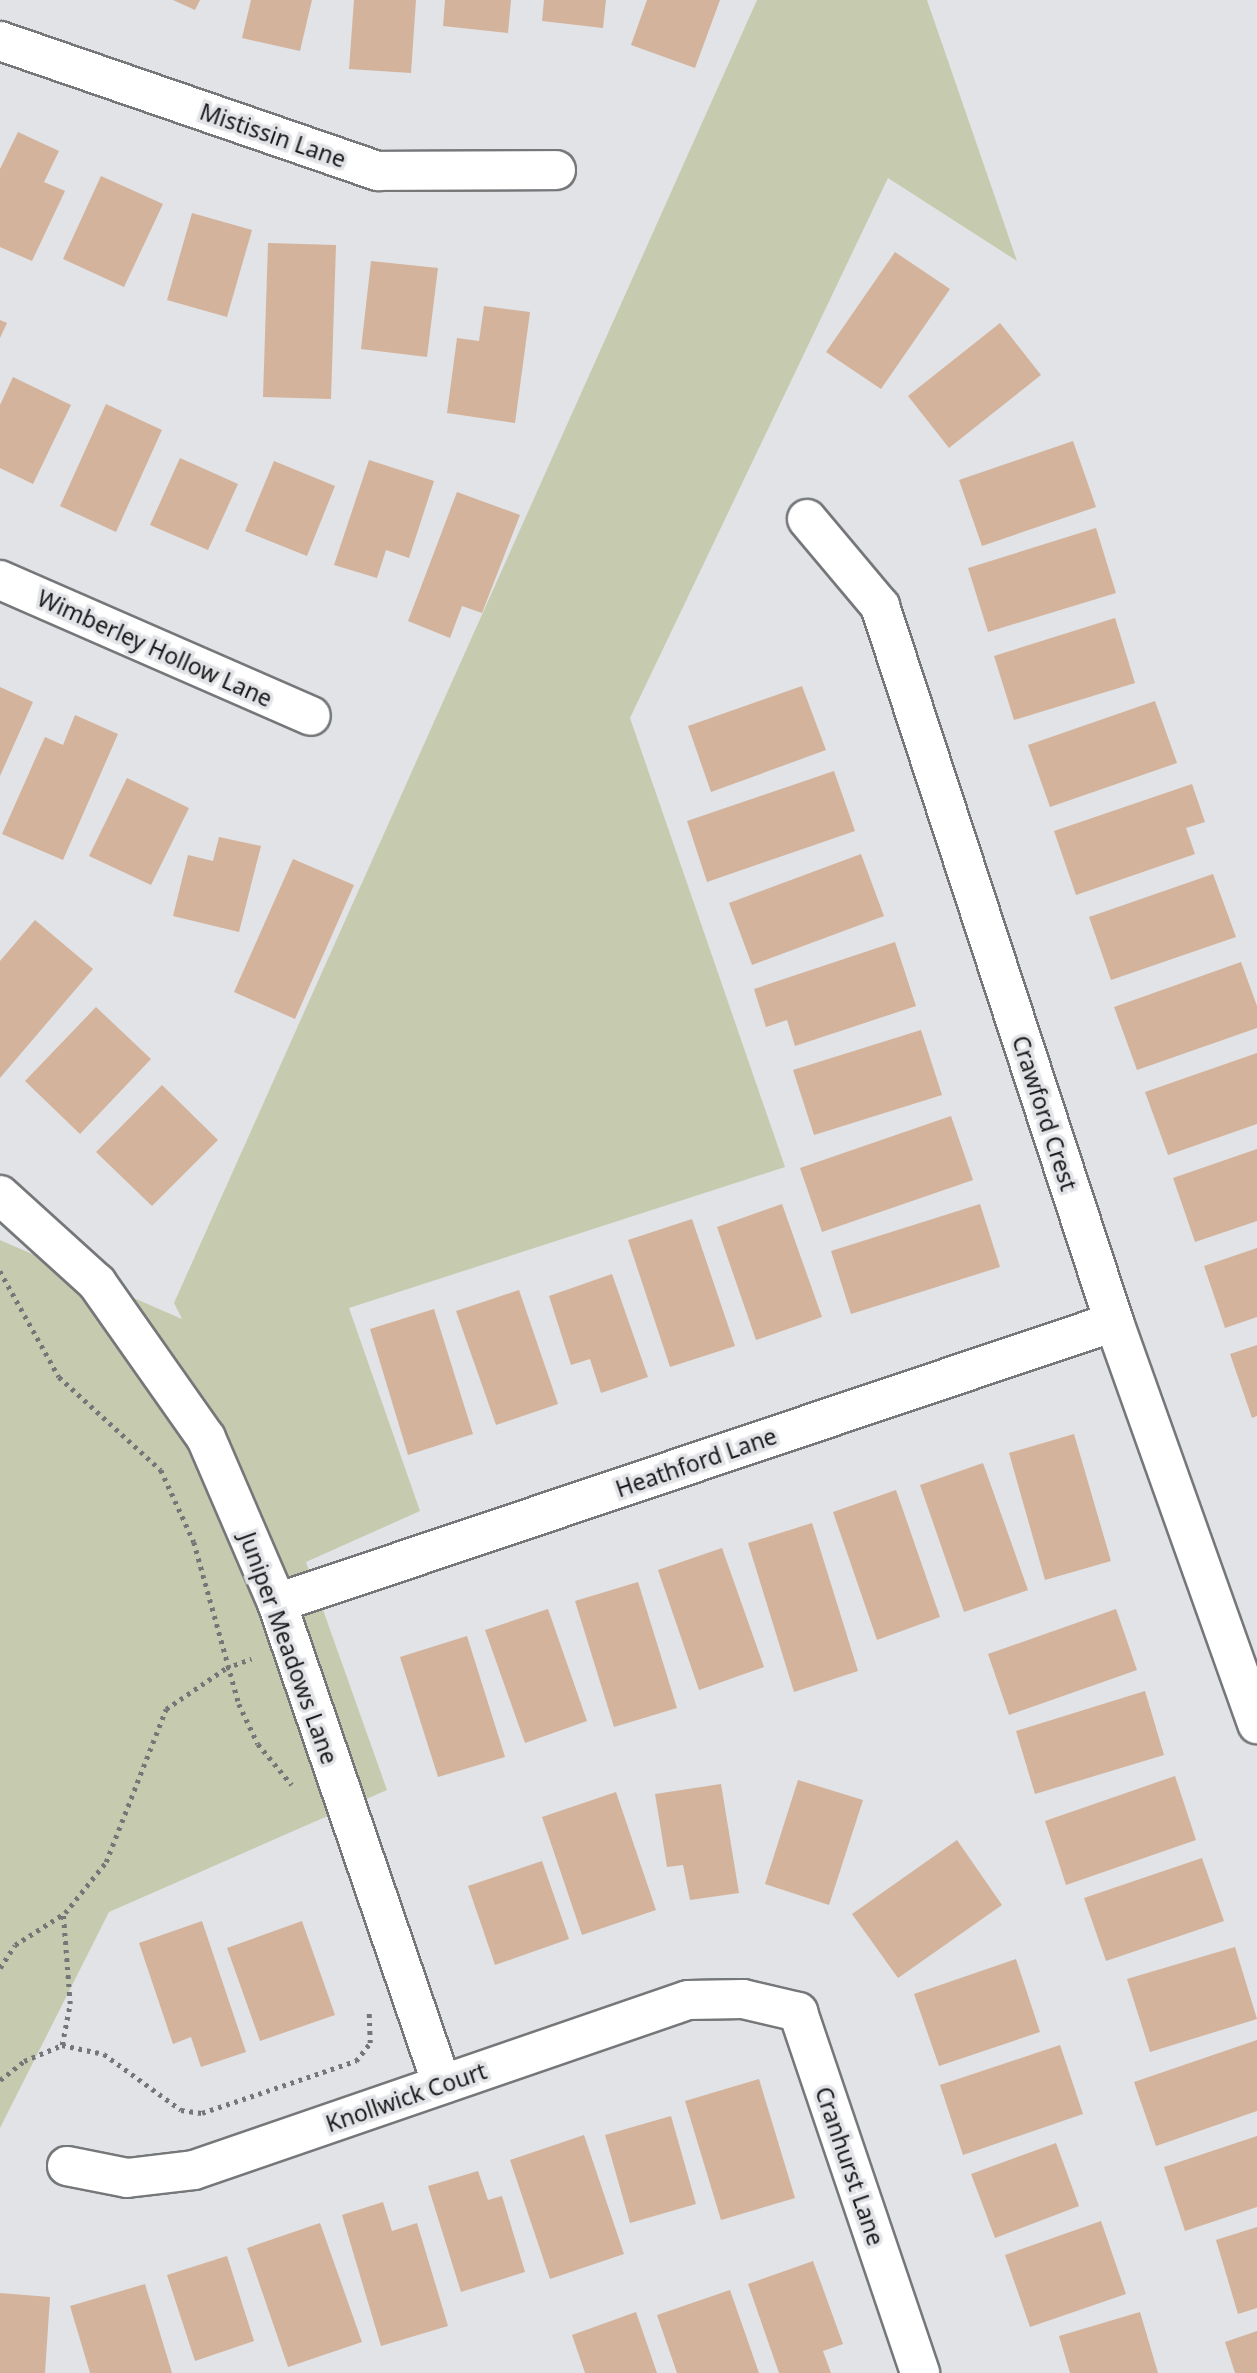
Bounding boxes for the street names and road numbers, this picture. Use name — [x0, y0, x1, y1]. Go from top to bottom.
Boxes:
street label: Mistissin Lane — [196, 97, 350, 173]
street label: Wimberley Hollow Lane — [33, 584, 277, 712]
street label: Crawford Crest — [1007, 1032, 1083, 1194]
street label: Heathford Lane — [612, 1422, 780, 1502]
street label: Juniper Meadows Lane — [234, 1528, 344, 1768]
street label: Knollwick Court — [322, 2057, 490, 2137]
street label: Cranhurst Lane — [810, 2083, 890, 2249]

